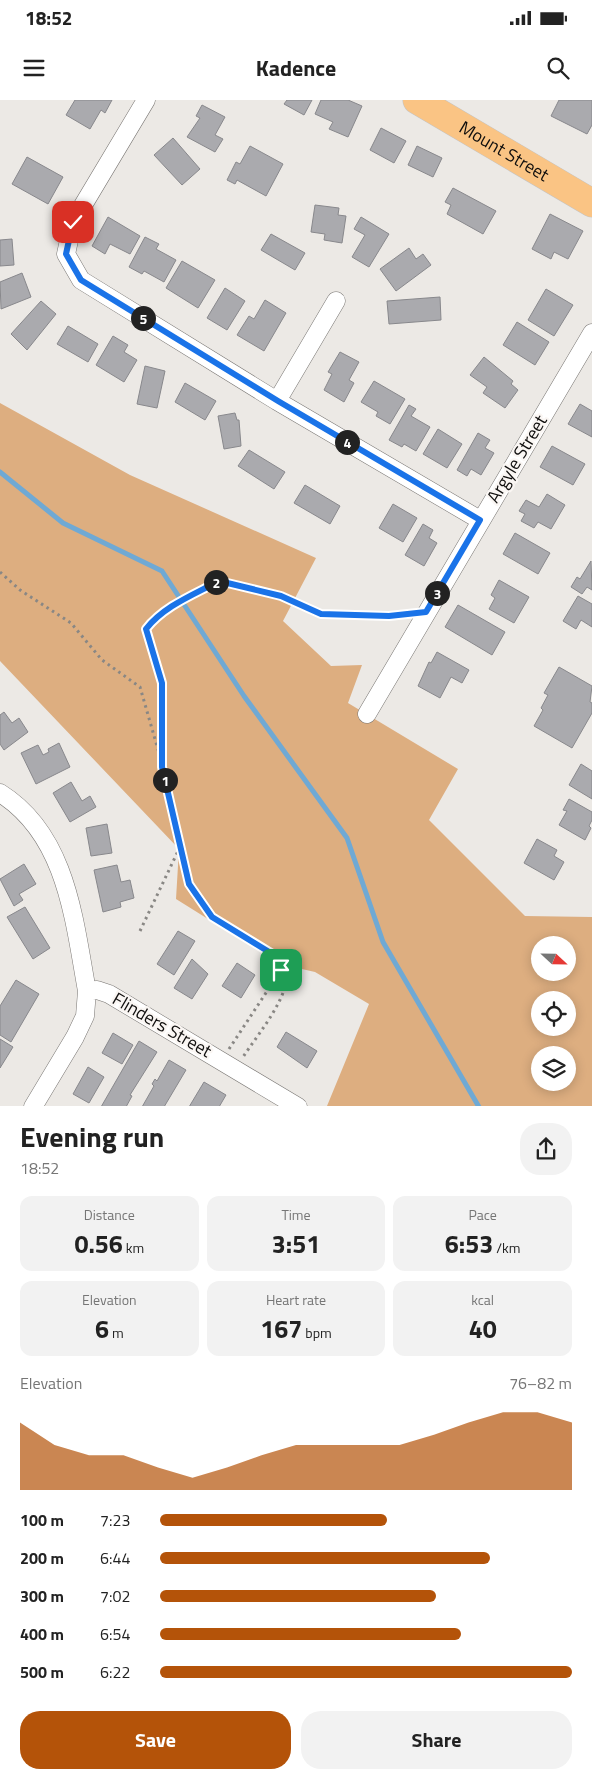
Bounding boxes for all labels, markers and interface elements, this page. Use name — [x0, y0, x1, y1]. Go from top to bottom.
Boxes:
text: 18:52 — [25, 3, 72, 32]
text: Kadence — [256, 51, 336, 85]
icon: menu — [20, 54, 48, 82]
icon: search — [544, 54, 572, 82]
street label: Mount Street — [454, 114, 555, 188]
pin — [52, 201, 94, 243]
icon: check — [59, 208, 87, 236]
pin: 5 — [130, 306, 156, 330]
text: 5 — [140, 308, 147, 329]
street label: Argyle Street — [480, 409, 554, 508]
pin: 4 — [334, 430, 360, 454]
text: 4 — [344, 432, 351, 453]
pin: 2 — [204, 570, 228, 594]
text: 2 — [213, 572, 220, 593]
pin: 3 — [424, 580, 450, 606]
text: 3 — [434, 583, 441, 604]
pin: 1 — [152, 768, 178, 792]
text: 1 — [162, 770, 169, 791]
north arrow — [531, 936, 576, 981]
map controls — [531, 936, 576, 1091]
pin — [260, 949, 302, 991]
icon: arrive — [267, 956, 295, 984]
street label: Flinders Street — [108, 985, 218, 1064]
button: locate — [531, 991, 576, 1036]
button: layers — [531, 1046, 576, 1091]
text: Evening run — [20, 1115, 164, 1158]
button: share — [520, 1123, 572, 1175]
text: 18:52 — [20, 1156, 59, 1180]
text: Distance — [84, 1204, 135, 1225]
text: Time — [281, 1204, 311, 1225]
text: Pace — [468, 1204, 497, 1225]
text: 0.56 — [74, 1225, 123, 1263]
text: 3:51 — [272, 1225, 320, 1263]
text: 6:53 — [445, 1225, 493, 1263]
text: km — [123, 1237, 144, 1258]
text: /km — [493, 1237, 521, 1258]
text: Elevation — [82, 1289, 137, 1310]
text: Heart rate — [266, 1289, 326, 1310]
text: kcal — [471, 1289, 494, 1310]
text: 6 — [95, 1310, 109, 1348]
text: 167 — [260, 1310, 302, 1348]
text: 40 — [469, 1310, 497, 1348]
text: m — [109, 1322, 124, 1343]
text: bpm — [302, 1322, 332, 1343]
text: Elevation — [20, 1371, 82, 1395]
text: 76–82 m — [509, 1371, 572, 1395]
text: 100 m — [20, 1508, 64, 1532]
text: 7:23 — [100, 1508, 130, 1532]
text: 200 m — [20, 1546, 64, 1570]
text: 6:44 — [100, 1546, 130, 1570]
text: 300 m — [20, 1584, 64, 1608]
text: 7:02 — [100, 1584, 130, 1608]
text: 400 m — [20, 1622, 64, 1646]
text: 6:54 — [100, 1622, 130, 1646]
text: 500 m — [20, 1660, 64, 1684]
text: 6:22 — [100, 1660, 130, 1684]
button: Save — [20, 1711, 291, 1769]
button: Share — [301, 1711, 572, 1769]

